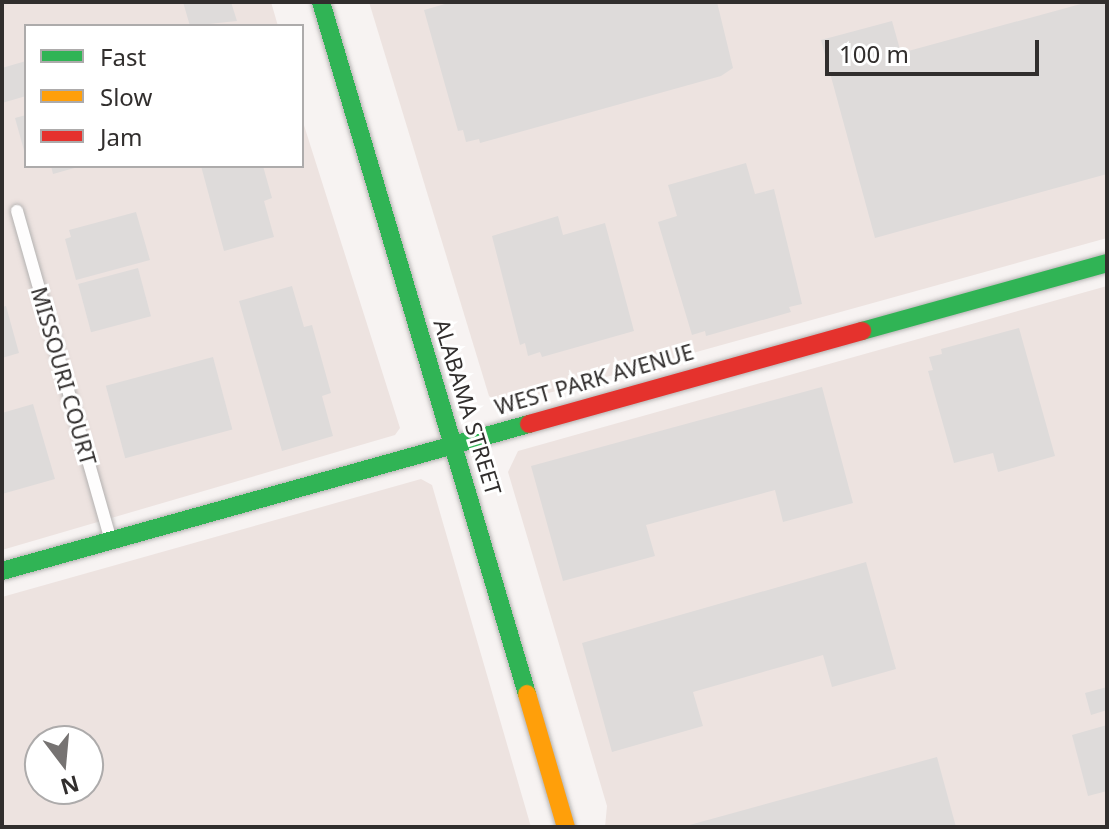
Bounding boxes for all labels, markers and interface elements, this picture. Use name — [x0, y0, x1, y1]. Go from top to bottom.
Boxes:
legend — [24, 24, 304, 168]
scale bar — [829, 24, 1043, 74]
text: 100 m — [839, 37, 909, 70]
text: Fast — [100, 40, 146, 73]
text: Slow — [100, 80, 152, 113]
text: Jam — [100, 120, 142, 153]
street label: MISSOURI COURT — [26, 284, 102, 468]
street label: ALABAMA STREET — [429, 316, 507, 498]
street label: WEST PARK AVENUE — [492, 338, 696, 420]
north arrow — [24, 725, 104, 805]
text: N — [57, 769, 83, 803]

